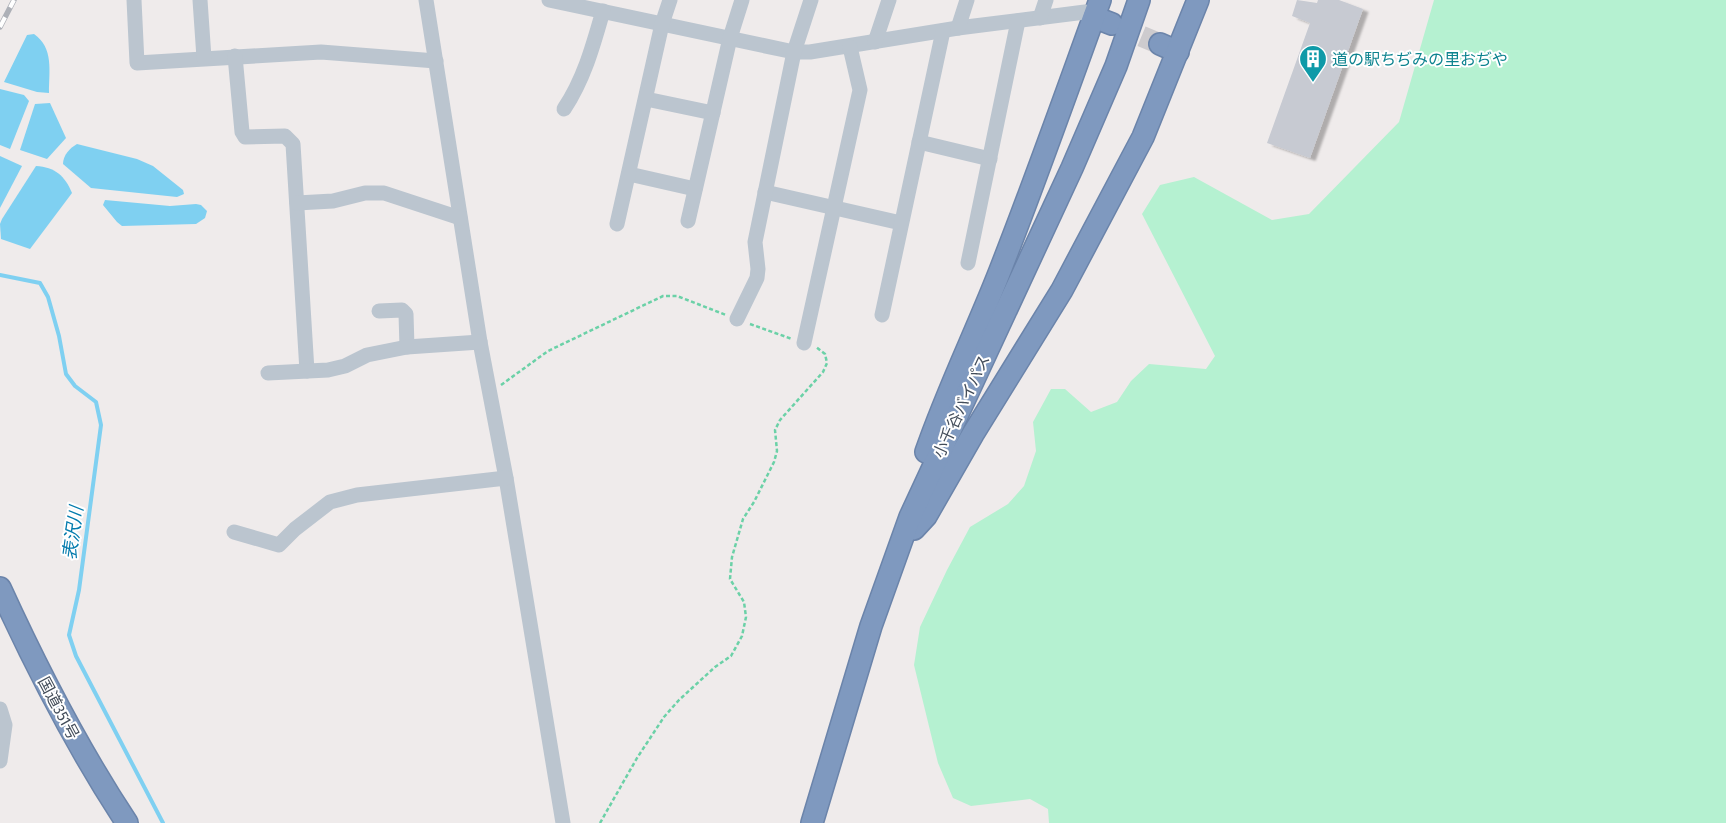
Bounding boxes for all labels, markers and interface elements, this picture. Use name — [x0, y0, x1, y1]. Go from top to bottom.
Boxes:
building icon: 道の駅ちぢみの里おぢや — [1298, 44, 1328, 83]
place label: 道の駅ちぢみの里おぢや — [1332, 50, 1508, 69]
street label: 小千谷バイパス — [929, 352, 994, 461]
water label: 表沢川 — [58, 503, 88, 561]
street label: 国道351号 — [34, 674, 83, 743]

